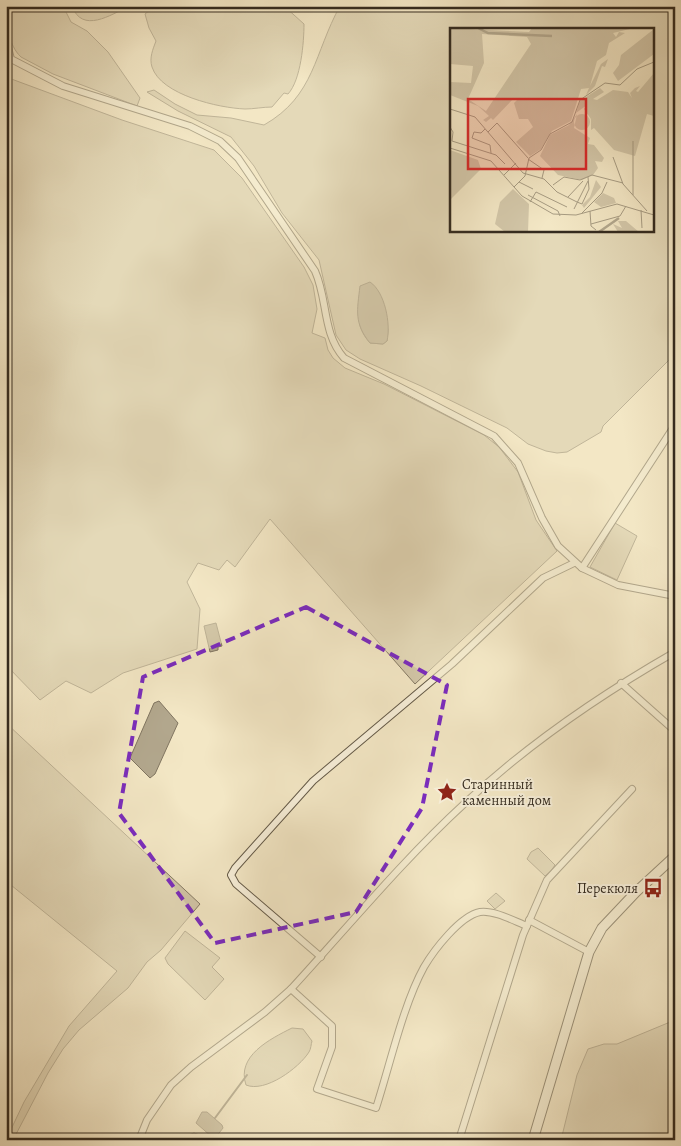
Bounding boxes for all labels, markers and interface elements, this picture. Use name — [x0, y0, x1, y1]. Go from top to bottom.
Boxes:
inset map — [450, 28, 654, 231]
place label: Старинный каменный дом — [462, 775, 551, 810]
place icon: Старинный каменный дом — [436, 781, 458, 803]
bus stop icon: Перекюля — [642, 877, 664, 899]
place label: Перекюля — [577, 879, 638, 898]

